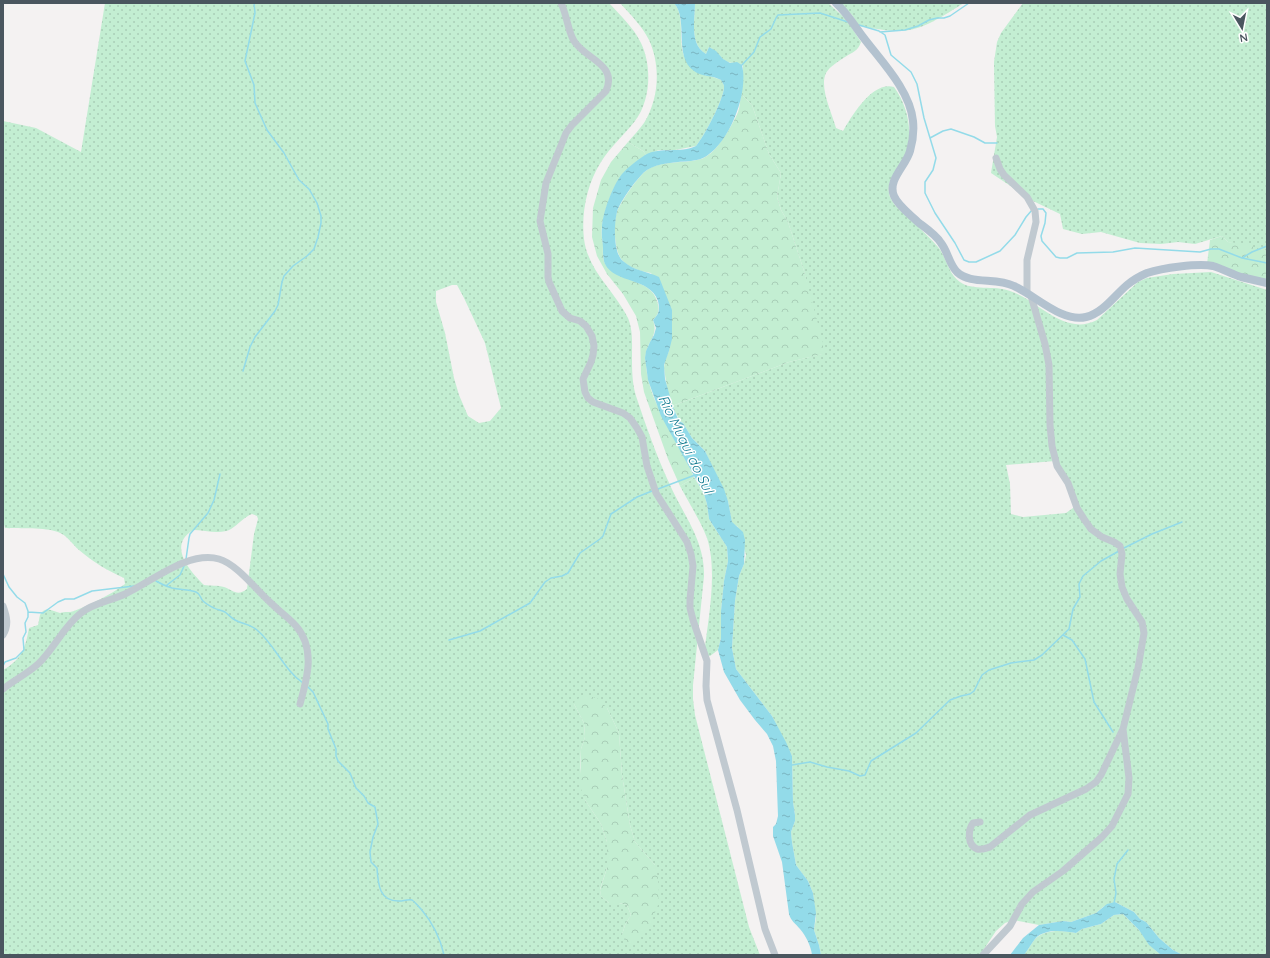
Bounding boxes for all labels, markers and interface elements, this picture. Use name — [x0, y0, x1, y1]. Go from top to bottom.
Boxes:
north arrow — [1222, 8, 1262, 48]
text: N — [1239, 30, 1249, 45]
water label: Rio Muqui do Sul — [654, 392, 718, 498]

